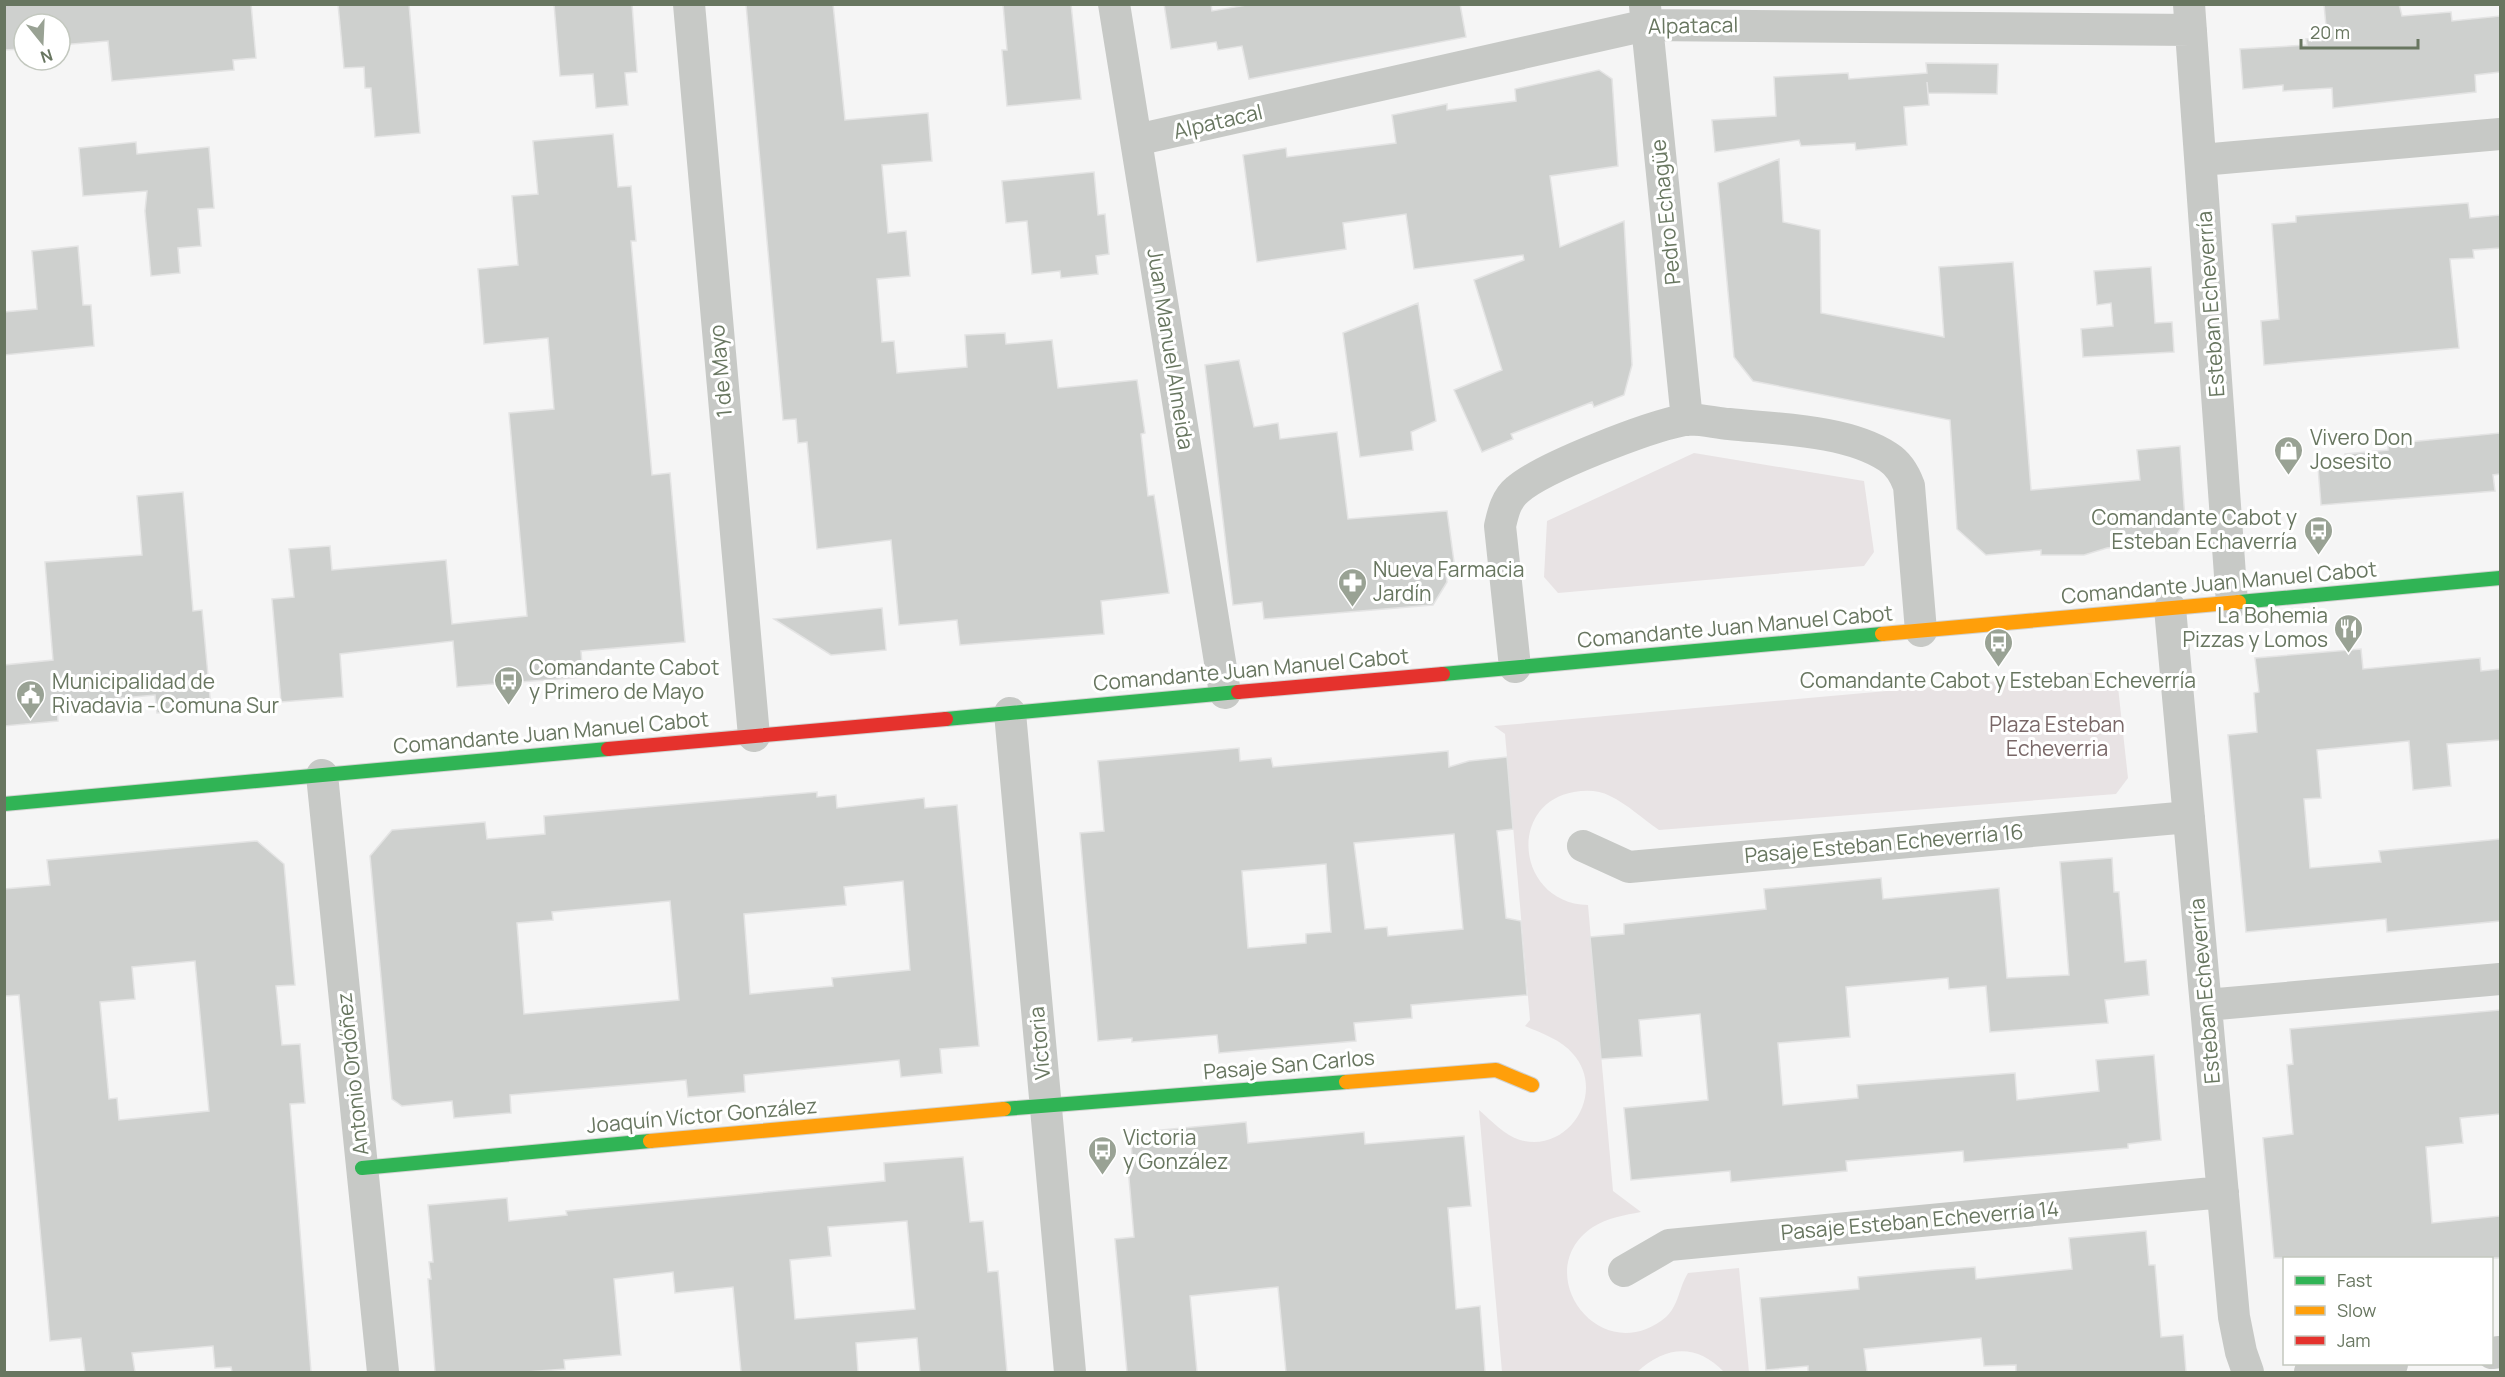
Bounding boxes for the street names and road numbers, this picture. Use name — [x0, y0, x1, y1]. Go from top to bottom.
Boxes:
street label: Alpatacal — [1647, 10, 1738, 40]
street label: Alpatacal — [1171, 97, 1265, 145]
street label: Pedro Echagüe — [1643, 138, 1687, 286]
street label: Esteban Echeverría — [2190, 210, 2230, 398]
street label: Juan Manuel Almeida — [1141, 246, 1201, 451]
street label: 1 de Mayo — [702, 324, 738, 419]
street label: Comandante Juan Manuel Cabot — [2060, 554, 2378, 610]
street label: Comandante Juan Manuel Cabot — [1576, 598, 1894, 654]
street label: Comandante Juan Manuel Cabot — [1092, 641, 1410, 697]
street label: Comandante Juan Manuel Cabot — [392, 704, 710, 760]
street label: Pasaje Esteban Echeverría 16 — [1743, 817, 2025, 869]
street label: Esteban Echeverría — [2182, 897, 2226, 1085]
street label: Antonio Ordóñez — [330, 991, 374, 1157]
street label: Victoria — [1022, 1005, 1056, 1081]
street label: Pasaje San Carlos — [1202, 1043, 1376, 1085]
street label: Joaquín Víctor González — [585, 1091, 818, 1139]
street label: Pasaje Esteban Echeverría 14 — [1780, 1194, 2060, 1246]

